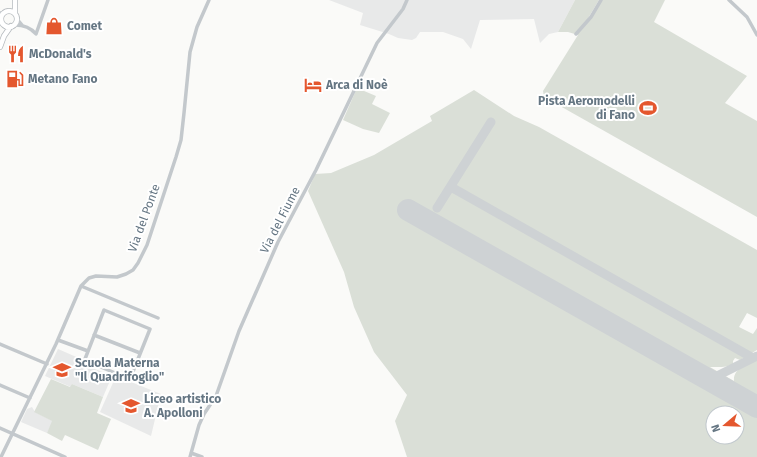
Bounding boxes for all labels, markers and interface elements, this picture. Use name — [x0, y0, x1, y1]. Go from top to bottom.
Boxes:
shop icon: Comet — [44, 16, 64, 36]
place label: Comet — [67, 19, 102, 33]
restaurant icon: McDonald's — [6, 44, 26, 64]
place label: McDonald's — [29, 47, 92, 61]
fuel station icon: Metano Fano — [5, 69, 25, 89]
place label: Metano Fano — [28, 72, 98, 86]
hotel icon: Arca di Noè — [303, 75, 323, 95]
place label: Arca di Noè — [325, 78, 388, 92]
place label: Pista Aeromodelli di Fano — [538, 94, 635, 122]
sports icon: Pista Aeromodelli di Fano — [638, 98, 658, 118]
street label: Via del Ponte — [125, 182, 163, 254]
street label: Via del Fiume — [257, 184, 303, 256]
place label: Scuola Materna "Il Quadrifoglio" — [75, 356, 164, 384]
school or university icon: Scuola Materna "Il Quadrifoglio" — [52, 360, 72, 380]
place label: Liceo artistico A. Apolloni — [143, 392, 221, 420]
school or university icon: Liceo artistico A. Apolloni — [121, 396, 141, 416]
north arrow — [705, 405, 745, 445]
text: N — [709, 423, 723, 434]

